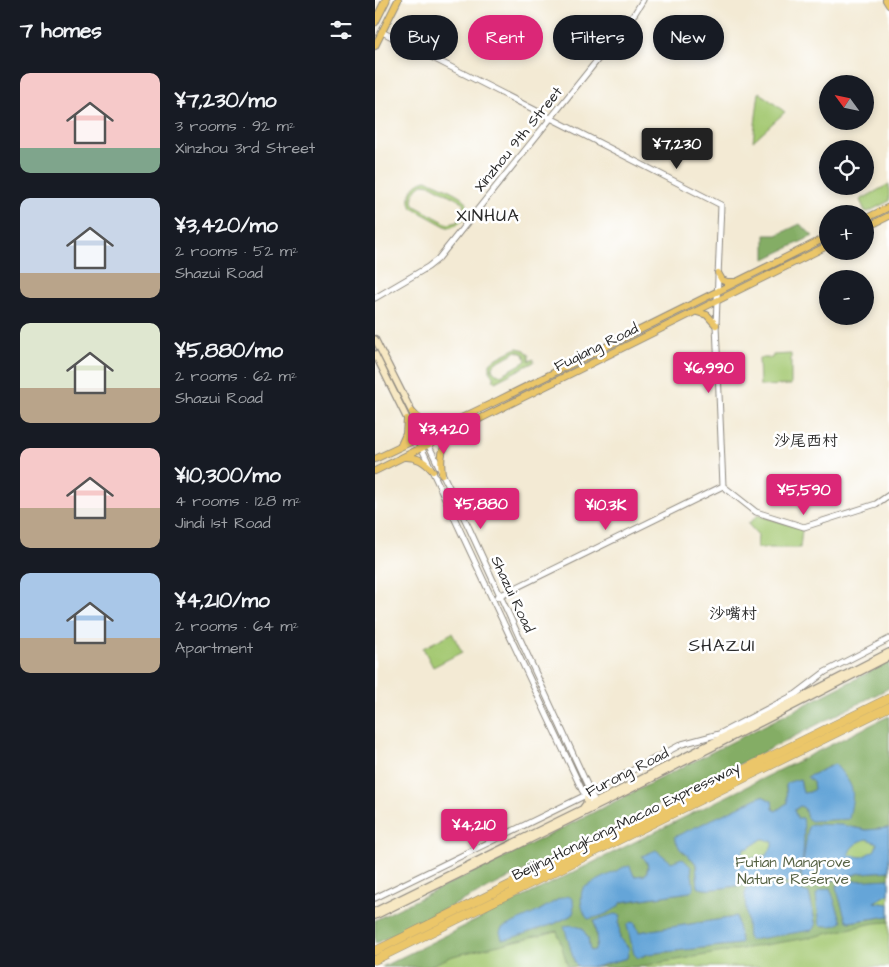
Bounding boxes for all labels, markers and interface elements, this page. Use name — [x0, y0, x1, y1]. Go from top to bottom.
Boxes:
chip: Buy — [390, 15, 458, 60]
chip: Rent — [468, 15, 543, 60]
chip: Filters — [553, 15, 643, 60]
chip: New — [653, 15, 724, 60]
text: 7 homes — [20, 16, 102, 45]
icon: filters — [327, 16, 355, 44]
north arrow — [819, 75, 874, 130]
map controls — [819, 75, 874, 325]
street label: Xinzhou 9th Street — [469, 82, 567, 196]
text: ¥7,230/mo — [175, 86, 277, 115]
icon: home — [60, 93, 120, 153]
text: 3 rooms · 92 m² — [175, 115, 295, 137]
pin: ¥7,230 — [636, 128, 718, 170]
text: ¥7,230 — [653, 133, 701, 155]
text: Xinzhou 3rd Street — [175, 137, 315, 159]
button: locate — [819, 140, 874, 195]
district label: XINHUA — [456, 203, 520, 228]
button: + — [819, 205, 874, 260]
text: ¥3,420/mo — [175, 211, 278, 240]
icon: home — [60, 218, 120, 278]
text: 2 rooms · 52 m² — [175, 240, 298, 262]
text: Shazui Road — [175, 262, 263, 284]
button: − — [819, 270, 874, 325]
street label: Fuqiang Road — [551, 318, 643, 378]
text: ¥5,880/mo — [175, 336, 283, 365]
icon: home — [60, 343, 120, 403]
pin: ¥6,990 — [668, 352, 750, 394]
text: ¥6,990 — [684, 357, 734, 379]
text: 2 rooms · 62 m² — [175, 365, 297, 387]
text: Shazui Road — [175, 387, 263, 409]
pin: ¥3,420 — [403, 412, 485, 455]
text: ¥3,420 — [419, 418, 469, 440]
district label: 沙尾西村 — [774, 430, 838, 452]
text: ¥10,300/mo — [175, 461, 281, 490]
icon: home — [60, 468, 120, 528]
pin: ¥5,590 — [763, 474, 845, 516]
text: ¥5,590 — [777, 479, 831, 501]
pin: ¥5,880 — [440, 488, 522, 530]
pin: ¥10.3K — [565, 488, 647, 531]
text: 4 rooms · 128 m² — [175, 490, 301, 512]
text: ¥5,880 — [454, 493, 508, 515]
text: ¥10.3K — [586, 494, 626, 516]
text: Jindi 1st Road — [175, 512, 271, 534]
street label: Shazui Road — [486, 552, 540, 636]
text: ¥4,210/mo — [175, 586, 270, 615]
icon: home — [60, 593, 120, 653]
district label: 沙嘴村 — [709, 603, 757, 625]
text: 2 rooms · 64 m² — [175, 615, 299, 637]
district label: SHAZUI — [689, 633, 755, 658]
text: Apartment — [175, 637, 253, 659]
street label: Furong Road — [582, 742, 673, 803]
street label: Beijing-Hongkong-Macao Expressway — [509, 757, 744, 887]
pin: ¥4,210 — [433, 808, 515, 851]
text: ¥4,210 — [452, 814, 496, 836]
park label: Futian Mangrove Nature Reserve — [735, 852, 851, 890]

